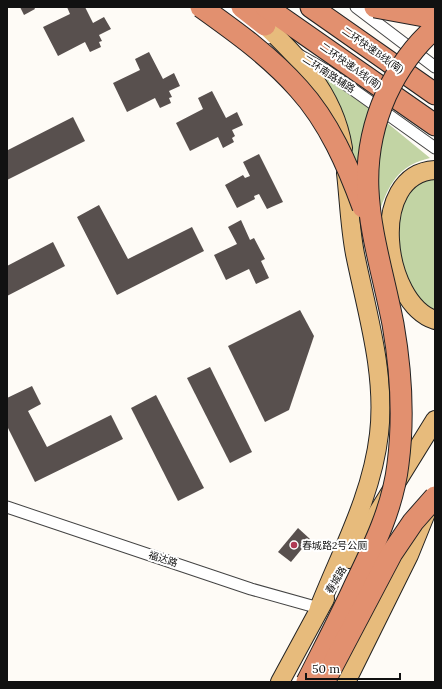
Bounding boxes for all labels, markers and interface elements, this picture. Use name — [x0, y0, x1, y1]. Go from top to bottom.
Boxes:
street label: 二环快速B线(南) — [340, 24, 406, 76]
street label: 二环快速A线(南) — [318, 40, 384, 92]
street label: 二环南路辅路 — [300, 52, 358, 96]
place label: 春城路2号公厕 — [302, 539, 367, 552]
marker: 春城路2号公厕 — [289, 540, 299, 550]
street label: 福达路 — [147, 548, 179, 570]
street label: 春城路 — [323, 564, 349, 596]
scale bar — [306, 655, 400, 681]
text: 50 m — [312, 661, 340, 676]

